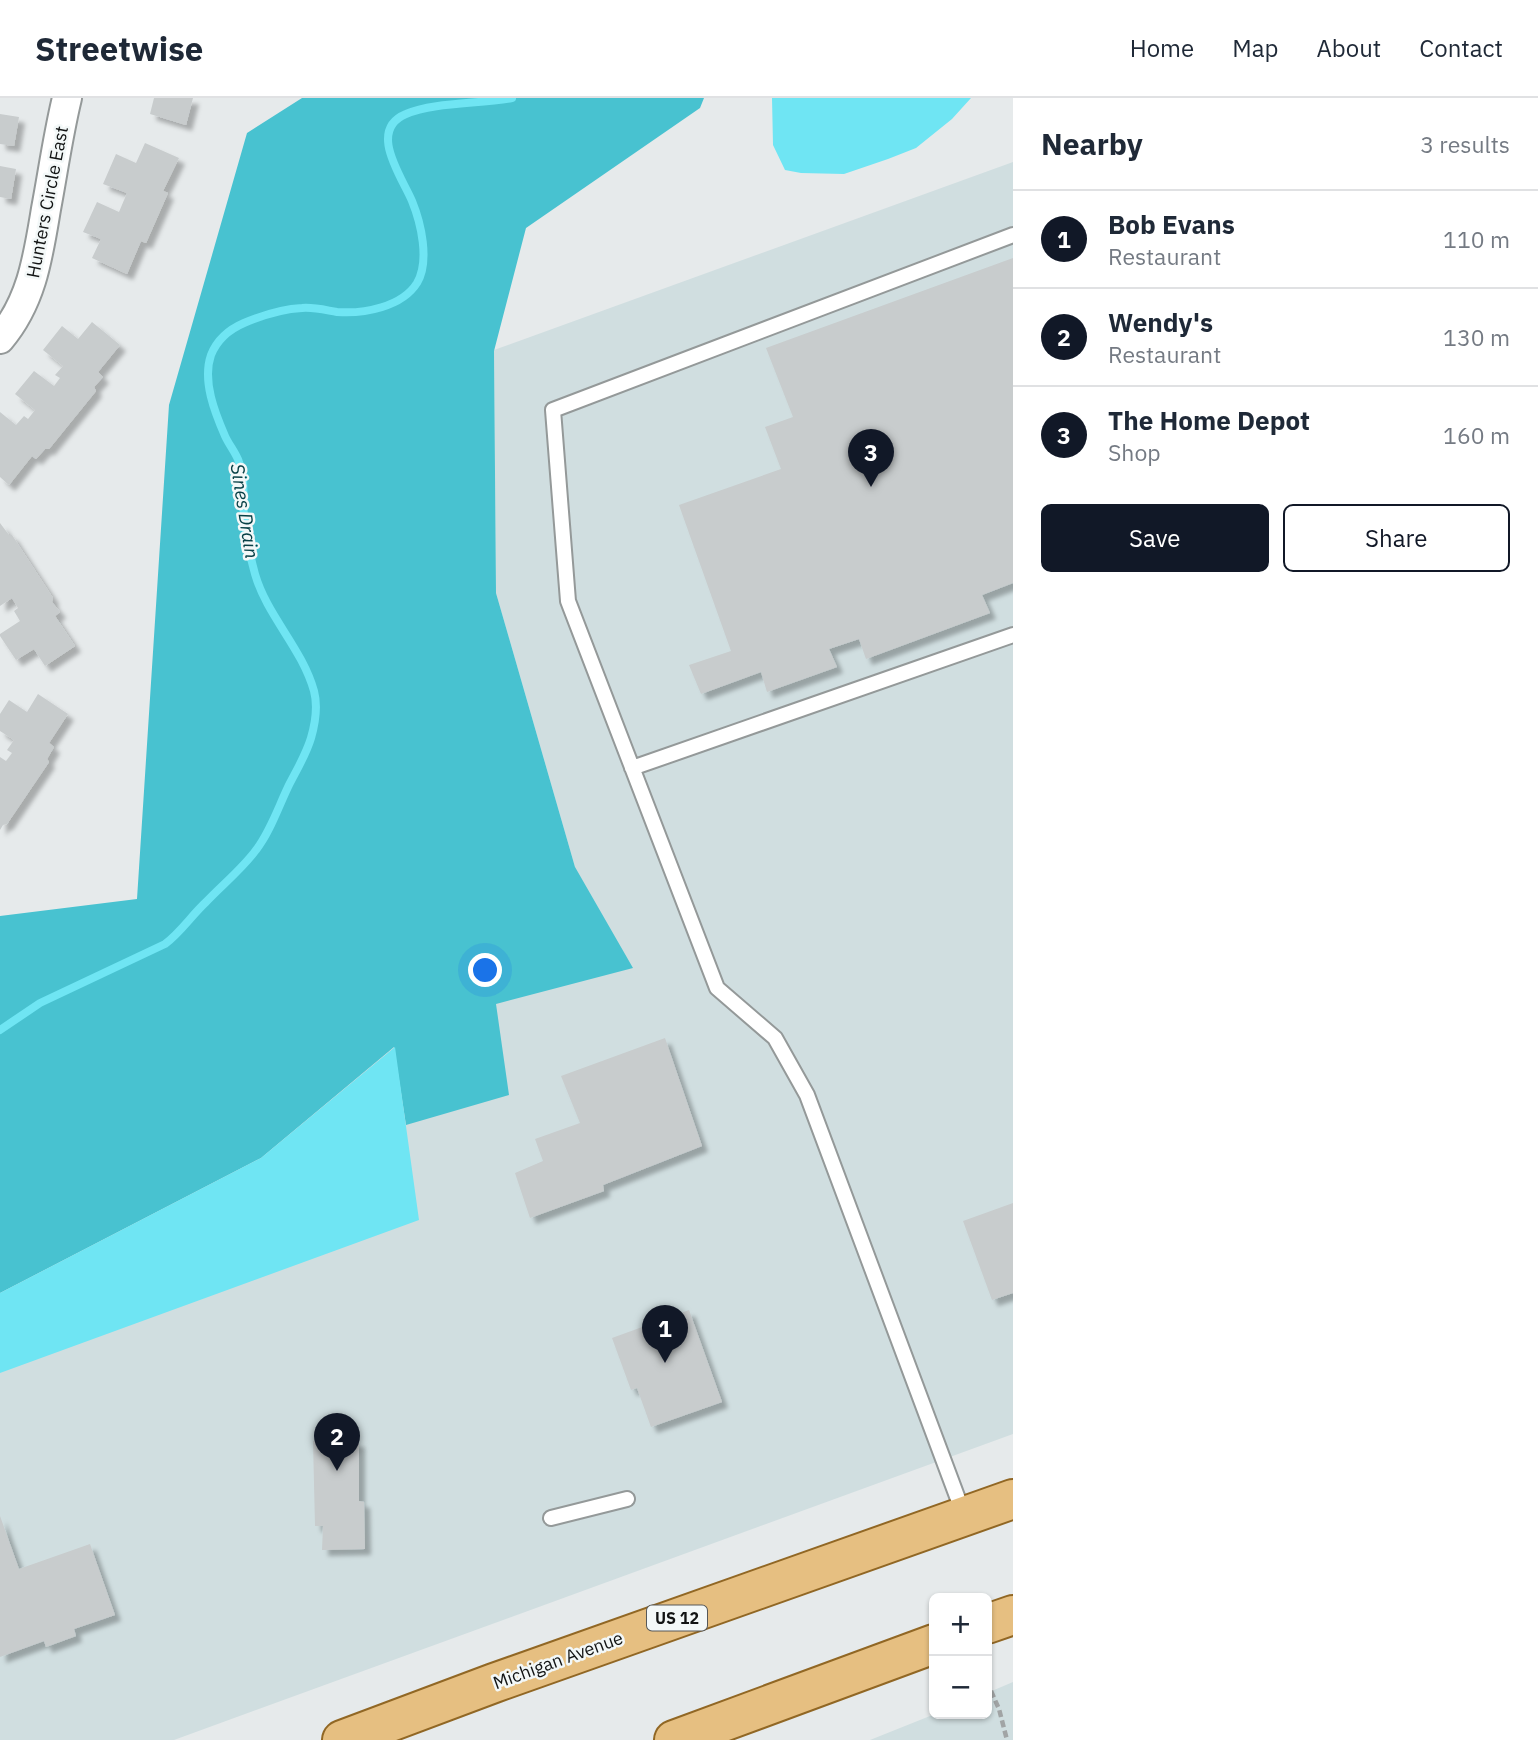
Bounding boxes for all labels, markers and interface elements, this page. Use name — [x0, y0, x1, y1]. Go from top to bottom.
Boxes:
text: Streetwise — [35, 27, 203, 70]
text: Home — [1130, 32, 1194, 64]
text: Map — [1232, 32, 1278, 64]
text: About — [1316, 32, 1381, 64]
text: Contact — [1419, 32, 1503, 64]
street label: Hunters Circle East — [21, 124, 73, 280]
text: Nearby — [1041, 124, 1143, 163]
text: 3 results — [1420, 129, 1510, 159]
text: Bob Evans — [1108, 207, 1235, 241]
text: 1 — [1057, 224, 1071, 254]
text: 110 m — [1443, 224, 1510, 254]
text: Restaurant — [1108, 241, 1221, 271]
text: Wendy's — [1108, 305, 1213, 339]
text: 2 — [1057, 322, 1071, 352]
text: 130 m — [1443, 322, 1510, 352]
text: Restaurant — [1108, 339, 1221, 369]
text: The Home Depot — [1108, 403, 1310, 437]
text: 3 — [1057, 420, 1071, 450]
text: 160 m — [1443, 420, 1510, 450]
pin: 3 — [848, 429, 894, 487]
text: Shop — [1108, 437, 1161, 467]
water label: Sines Drain — [226, 462, 264, 560]
button: Save — [1041, 504, 1269, 572]
button: Share — [1283, 504, 1510, 572]
your location — [468, 953, 502, 987]
pin: 1 — [642, 1305, 688, 1363]
pin: 2 — [314, 1413, 360, 1471]
map controls — [929, 1593, 992, 1719]
button: + — [929, 1593, 992, 1656]
road number: US 12 — [647, 1606, 707, 1630]
street label: Michigan Avenue — [490, 1626, 626, 1694]
button: − — [929, 1656, 992, 1719]

